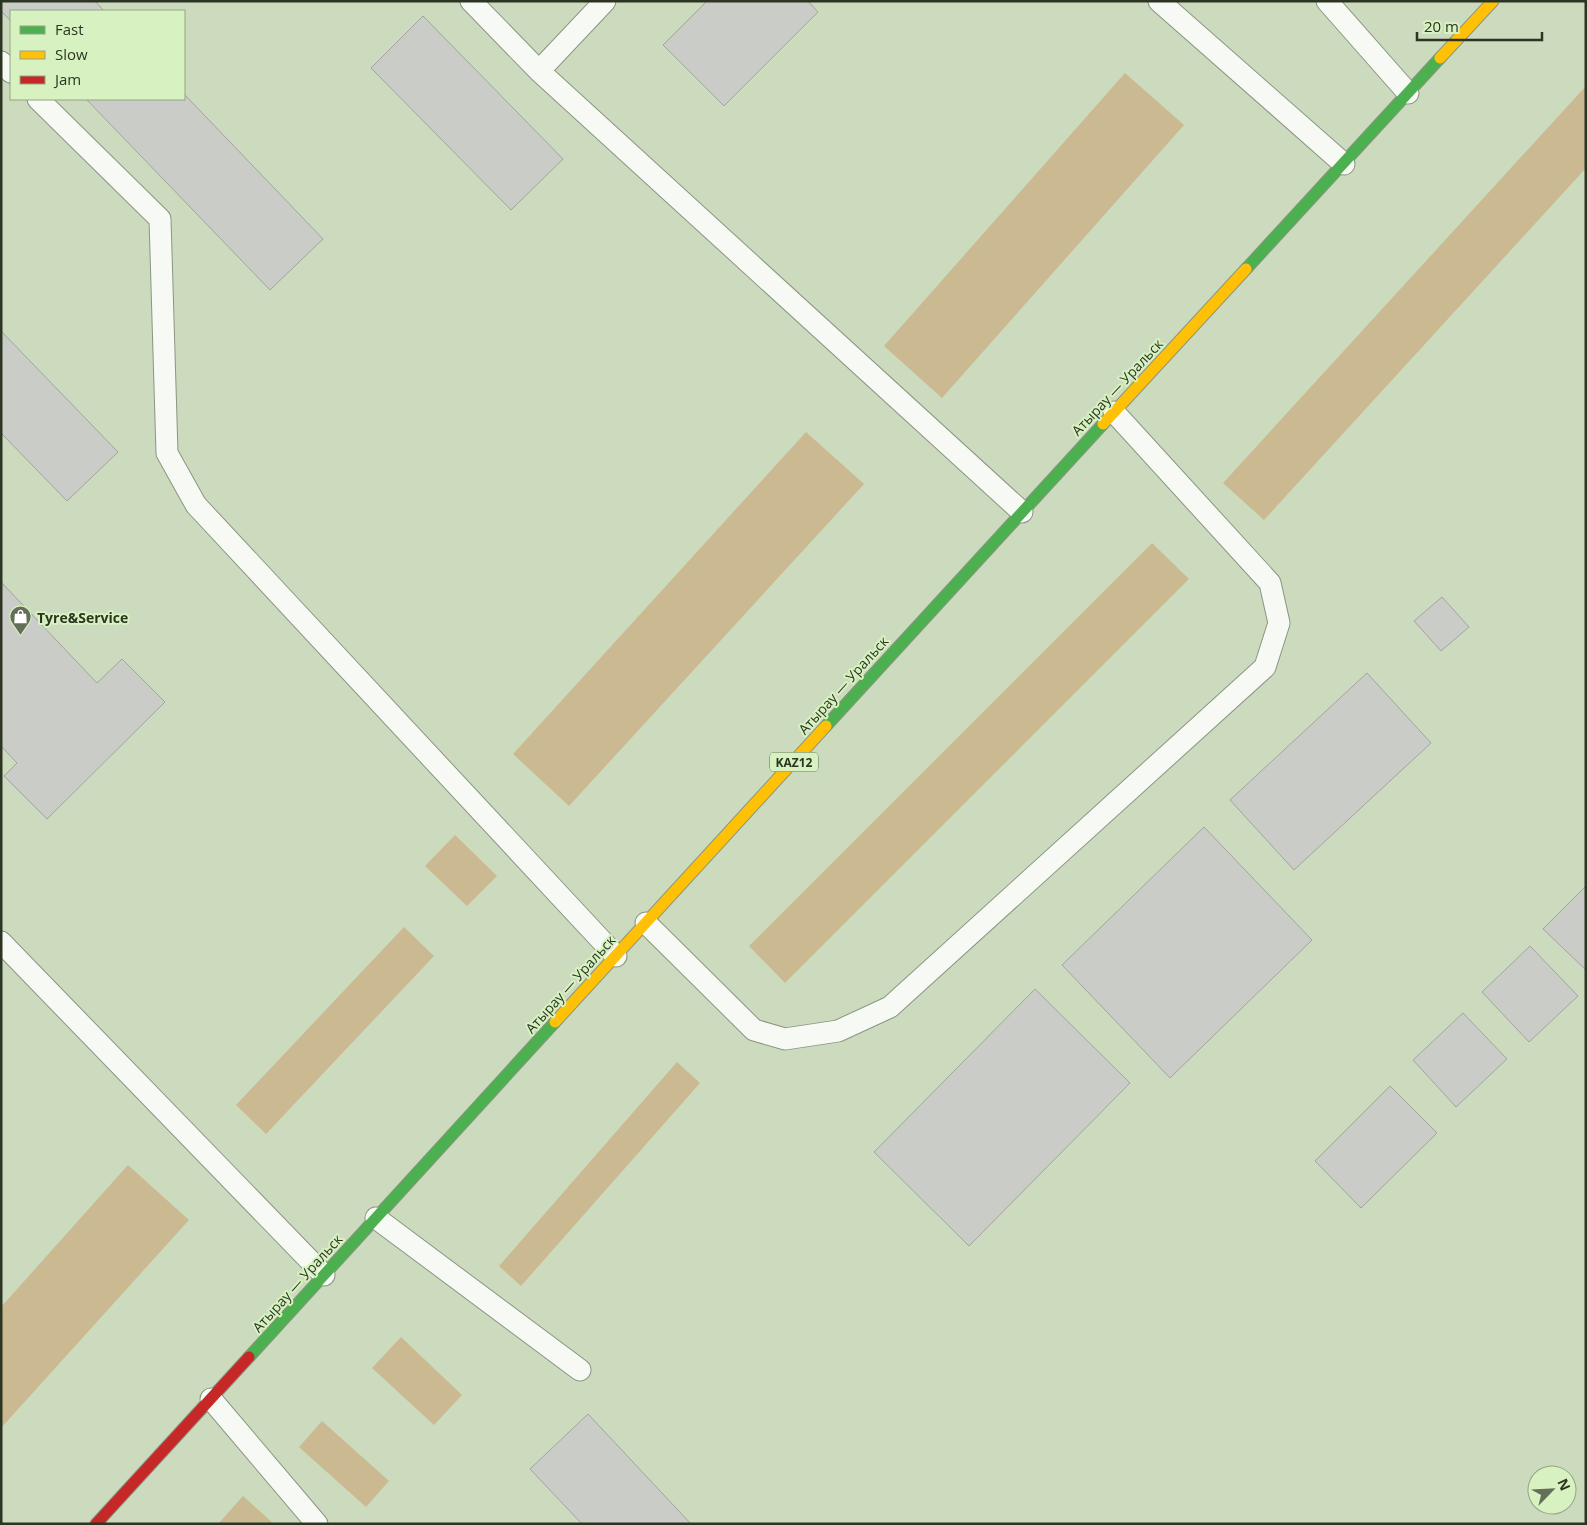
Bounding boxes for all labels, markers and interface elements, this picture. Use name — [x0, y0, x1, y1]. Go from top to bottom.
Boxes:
legend — [10, 10, 185, 100]
scale bar — [1417, 10, 1542, 42]
text: 20 m — [1424, 16, 1459, 36]
text: Fast — [55, 19, 84, 39]
text: Slow — [55, 44, 88, 64]
text: Jam — [53, 69, 81, 89]
street label: Атырау — Уральск — [1067, 334, 1167, 440]
shop icon: Tyre&Service — [9, 605, 33, 636]
place label: Tyre&Service — [37, 608, 128, 627]
street label: Атырау — Уральск — [794, 631, 893, 738]
road number: KAZ12 — [770, 752, 818, 772]
street label: Атырау — Уральск — [521, 930, 620, 1037]
street label: Атырау — Уральск — [248, 1229, 347, 1336]
north arrow — [1527, 1465, 1577, 1515]
text: N — [1553, 1475, 1575, 1494]

